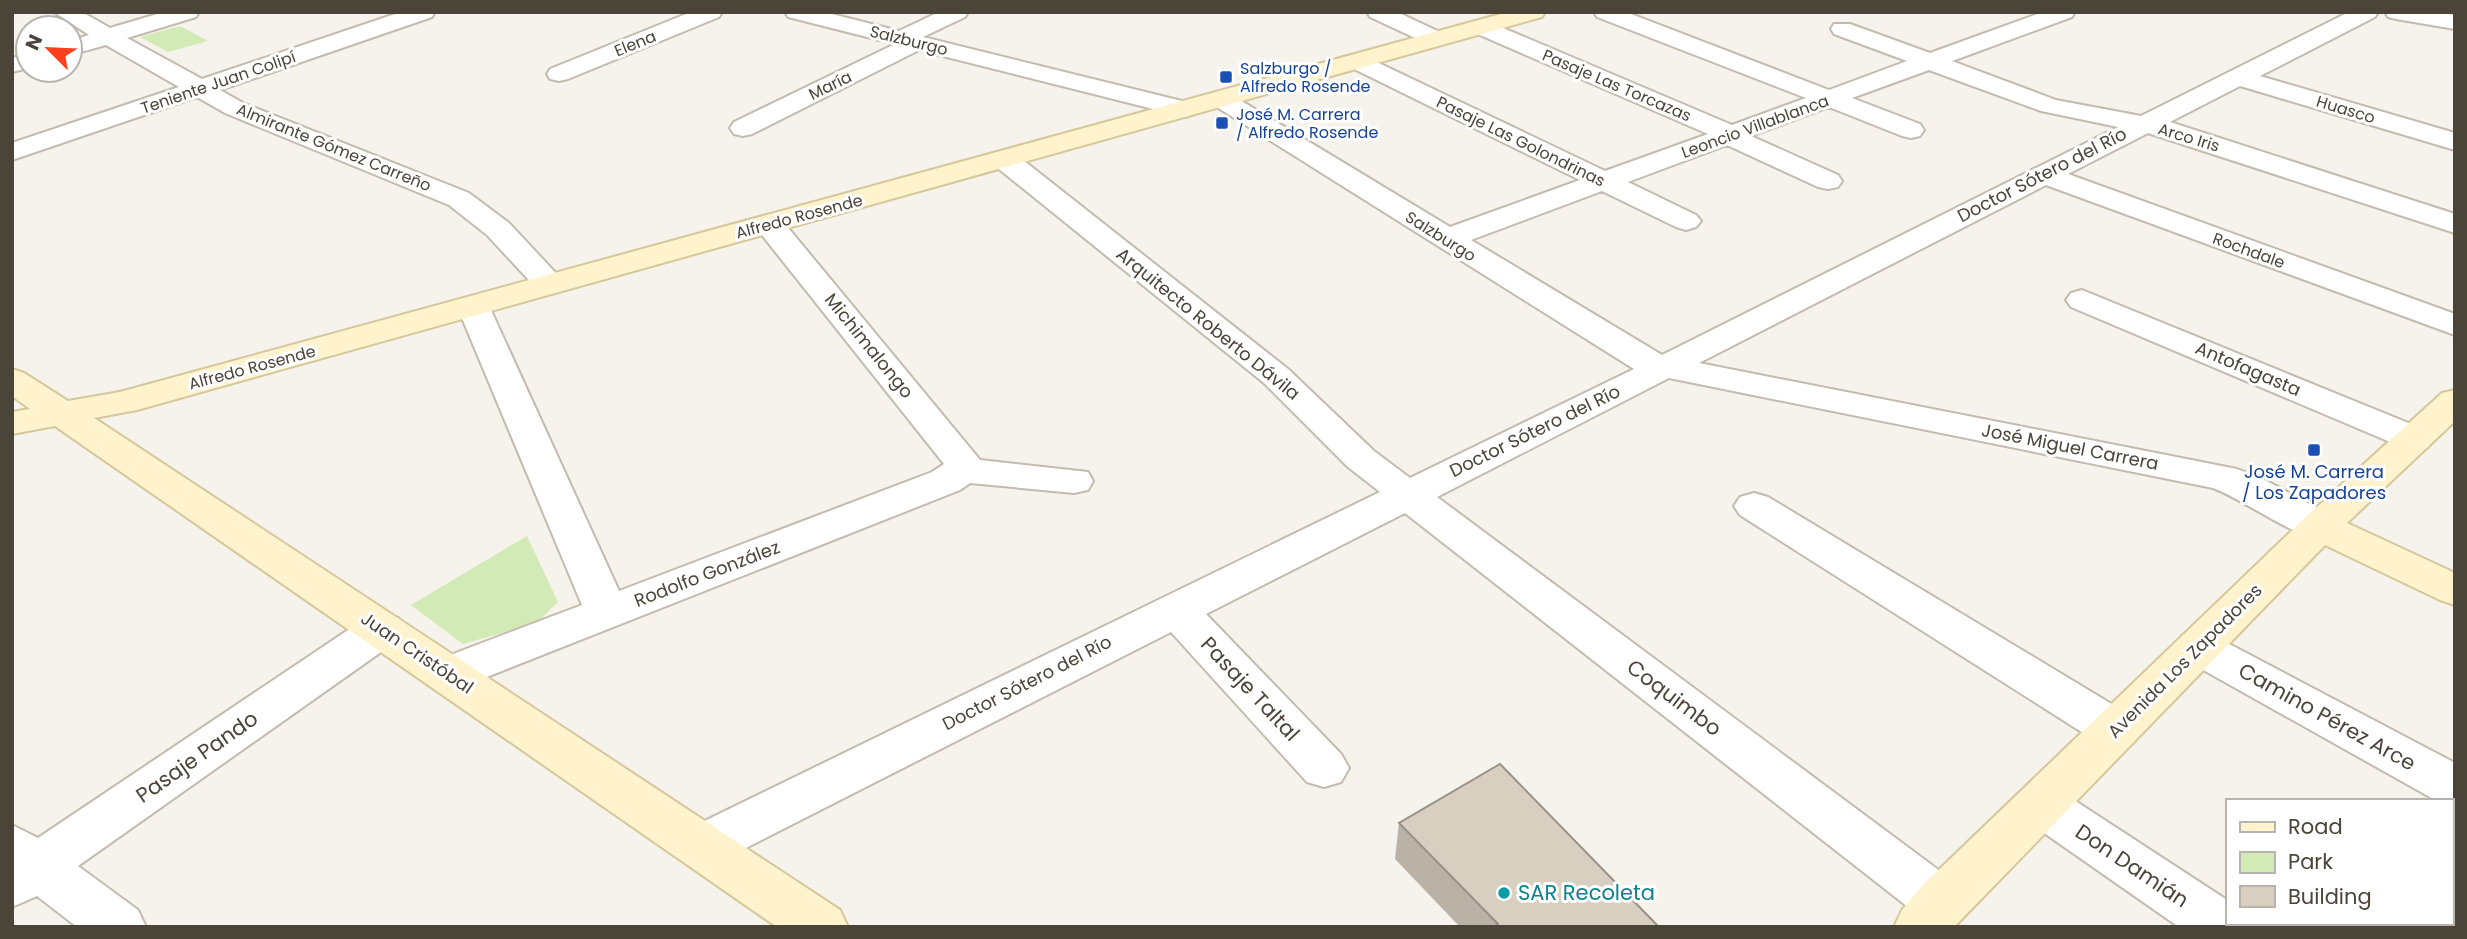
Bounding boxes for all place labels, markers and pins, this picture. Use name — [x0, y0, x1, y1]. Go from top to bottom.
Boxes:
place label: Salzburgo / Alfredo Rosende — [1240, 57, 1370, 98]
marker: Salzburgo / Alfredo Rosende — [1218, 69, 1234, 85]
place label: José M. Carrera / Alfredo Rosende — [1236, 103, 1378, 144]
marker: José M. Carrera / Alfredo Rosende — [1214, 115, 1230, 131]
marker: José M. Carrera / Los Zapadores — [2306, 442, 2322, 458]
place label: José M. Carrera / Los Zapadores — [2242, 459, 2386, 505]
place label: SAR Recoleta — [1518, 878, 1655, 907]
marker: SAR Recoleta — [1496, 885, 1512, 901]

